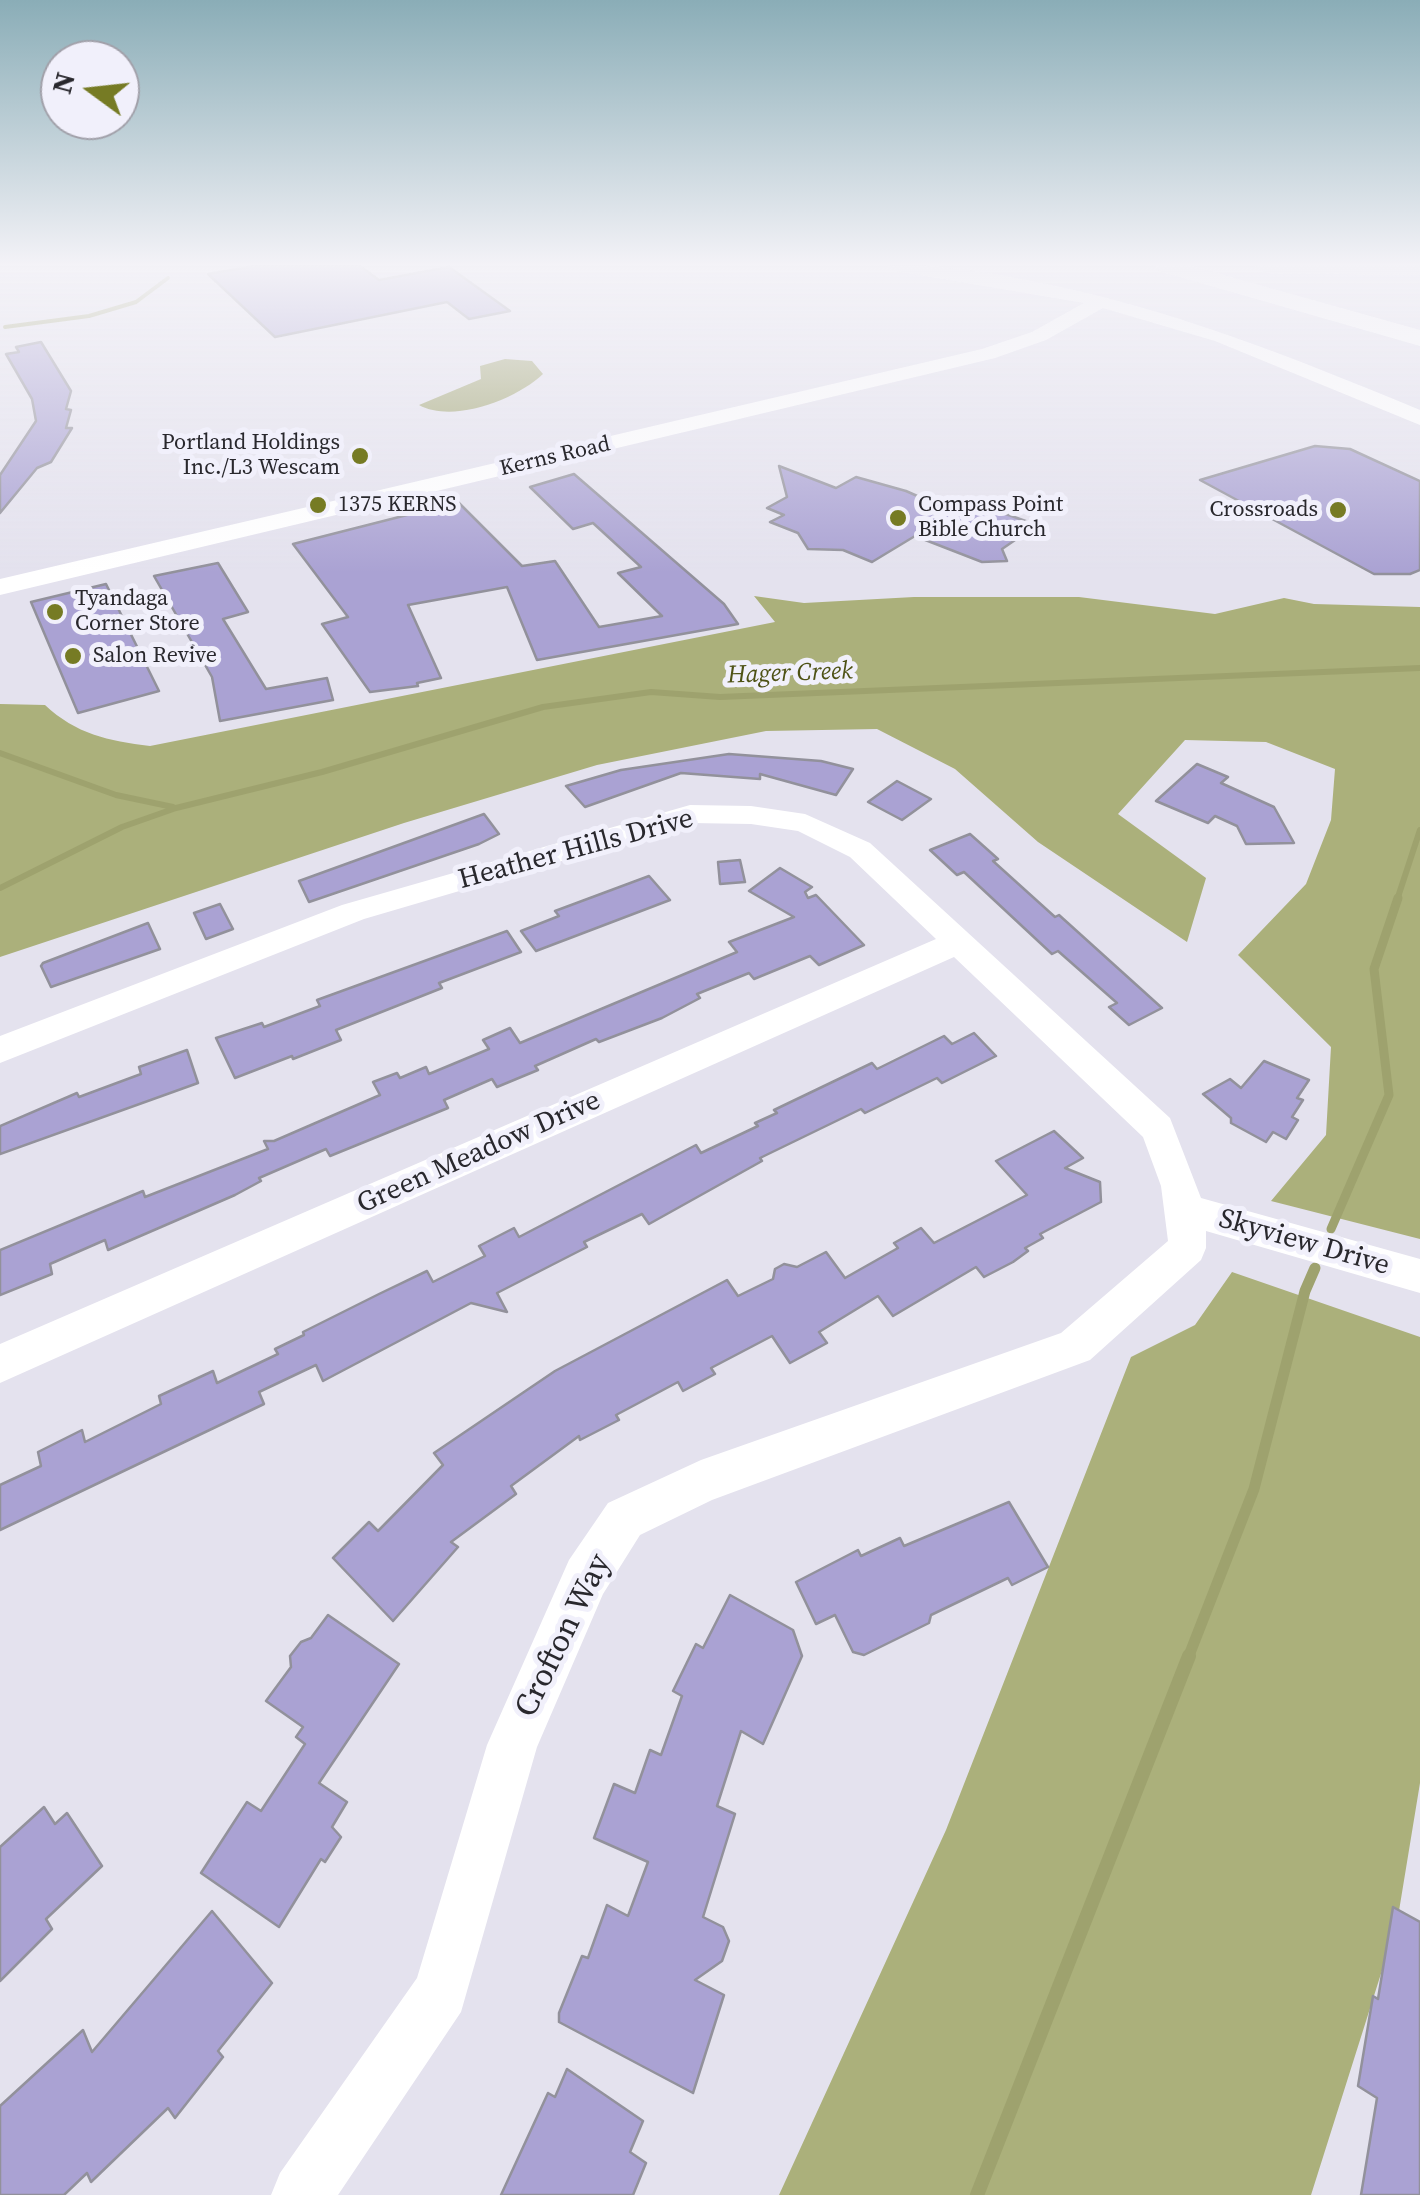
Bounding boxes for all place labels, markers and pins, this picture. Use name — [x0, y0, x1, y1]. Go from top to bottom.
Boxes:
place label: Portland Holdings Inc./L3 Wescam — [162, 430, 340, 482]
marker: Portland Holdings Inc./L3 Wescam — [349, 445, 371, 467]
place label: 1375 KERNS — [338, 492, 457, 518]
place label: Compass Point Bible Church — [918, 492, 1063, 544]
marker: 1375 KERNS — [307, 494, 329, 516]
place label: Crossroads — [1209, 497, 1318, 523]
marker: Crossroads — [1327, 499, 1349, 521]
marker: Compass Point Bible Church — [887, 507, 909, 529]
place label: Tyandaga Corner Store — [75, 586, 200, 638]
marker: Tyandaga Corner Store — [44, 601, 66, 623]
place label: Salon Revive — [93, 643, 217, 669]
marker: Salon Revive — [62, 645, 84, 667]

